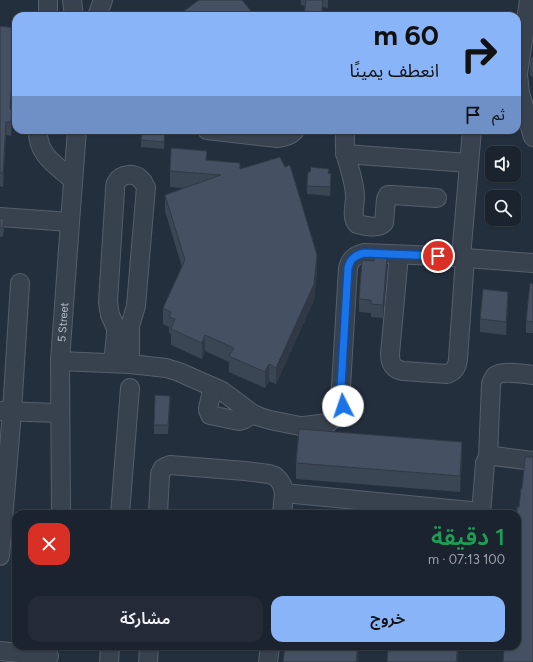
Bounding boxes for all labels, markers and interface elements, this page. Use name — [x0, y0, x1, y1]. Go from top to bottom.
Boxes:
text: 60 m — [374, 18, 439, 52]
icon: right — [453, 28, 505, 80]
text: انعطف يمينًا — [350, 60, 439, 82]
icon: arrive — [462, 104, 484, 126]
text: ثم — [492, 106, 505, 124]
map controls — [485, 146, 521, 226]
button: sound — [485, 146, 521, 182]
button: search — [485, 190, 521, 226]
pin — [421, 239, 455, 273]
icon: arrive — [427, 245, 449, 267]
street label: 5 Street — [55, 302, 71, 343]
position arrow — [322, 385, 364, 427]
text: 1 دقيقة — [431, 522, 505, 551]
button: close — [28, 523, 70, 565]
text: 100 m · 07:13 — [428, 552, 505, 567]
button: مشاركة — [28, 596, 263, 642]
button: خروج — [271, 596, 505, 642]

